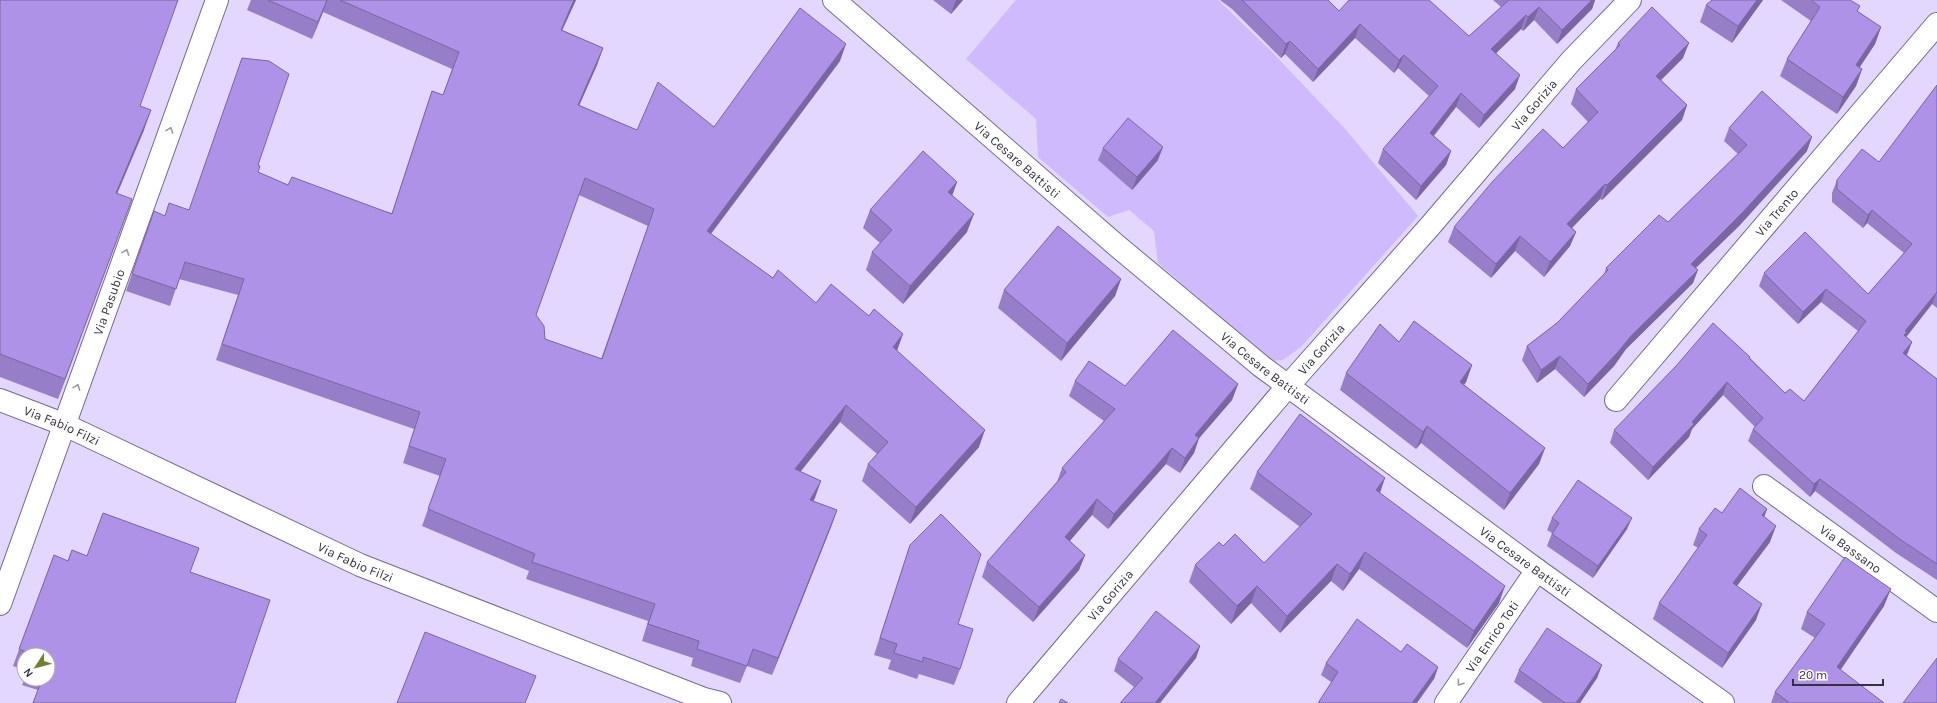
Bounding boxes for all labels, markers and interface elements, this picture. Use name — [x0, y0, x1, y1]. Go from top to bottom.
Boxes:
street label: Via Gorizia — [1508, 76, 1560, 133]
street label: Via Cesare Battisti — [971, 118, 1064, 201]
one-way arrow — [165, 126, 174, 133]
street label: Via Trento — [1752, 185, 1801, 239]
one-way arrow — [121, 248, 129, 255]
street label: Via Pasubio — [90, 267, 127, 337]
street label: Via Gorizia — [1294, 320, 1347, 377]
street label: Via Cesare Battisti — [1218, 328, 1313, 407]
one-way arrow — [72, 384, 80, 391]
street label: Via Fabio Filzi — [22, 402, 103, 448]
street label: Via Bassano — [1817, 521, 1885, 576]
street label: Via Cesare Battisti — [1477, 523, 1574, 599]
street label: Via Fabio Filzi — [315, 539, 396, 585]
street label: Via Gorizia — [1084, 566, 1136, 624]
street label: Via Enrico Toti — [1462, 597, 1522, 675]
north arrow — [16, 647, 56, 687]
scale bar — [1793, 661, 1883, 687]
text: N — [21, 666, 36, 680]
text: 20 m — [1799, 668, 1827, 682]
one-way arrow — [1457, 679, 1465, 686]

